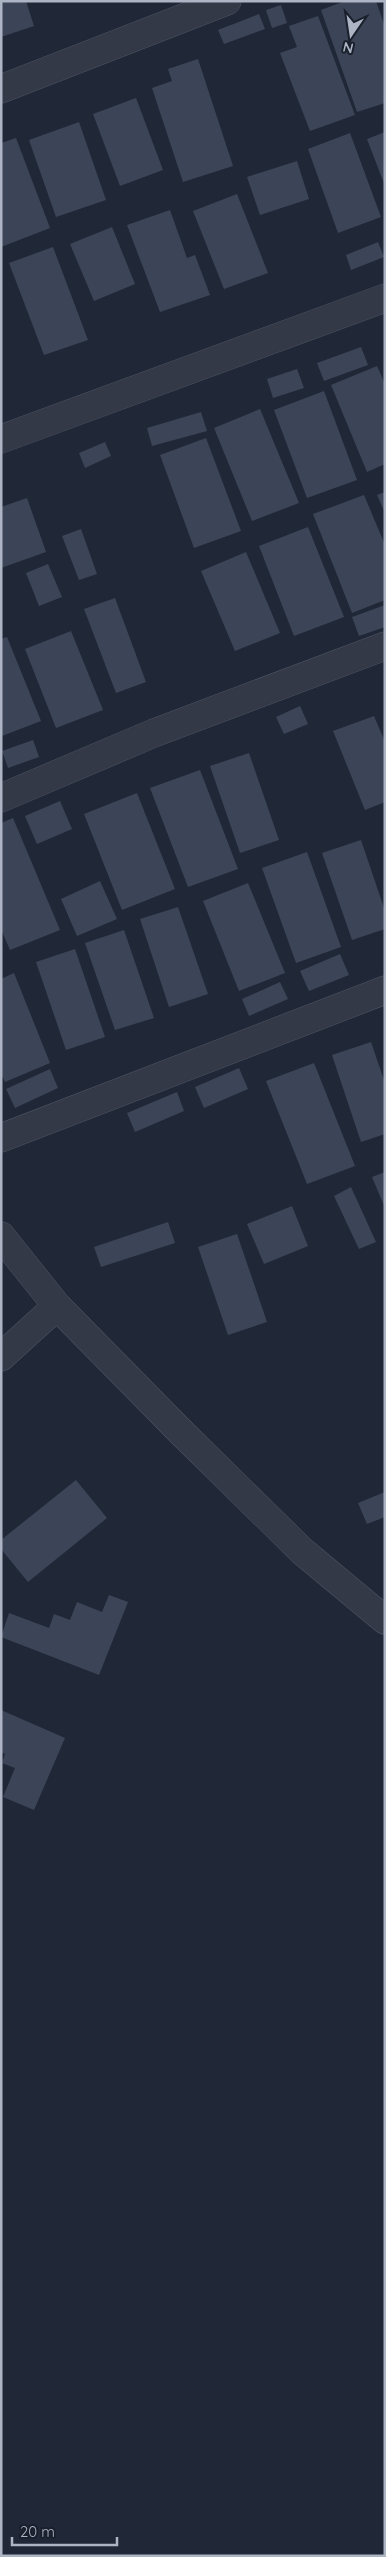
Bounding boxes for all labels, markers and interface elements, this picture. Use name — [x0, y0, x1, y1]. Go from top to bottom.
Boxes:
north arrow — [326, 10, 376, 60]
text: N — [341, 38, 355, 58]
scale bar — [12, 2514, 118, 2546]
text: 20 m — [20, 2522, 55, 2541]

